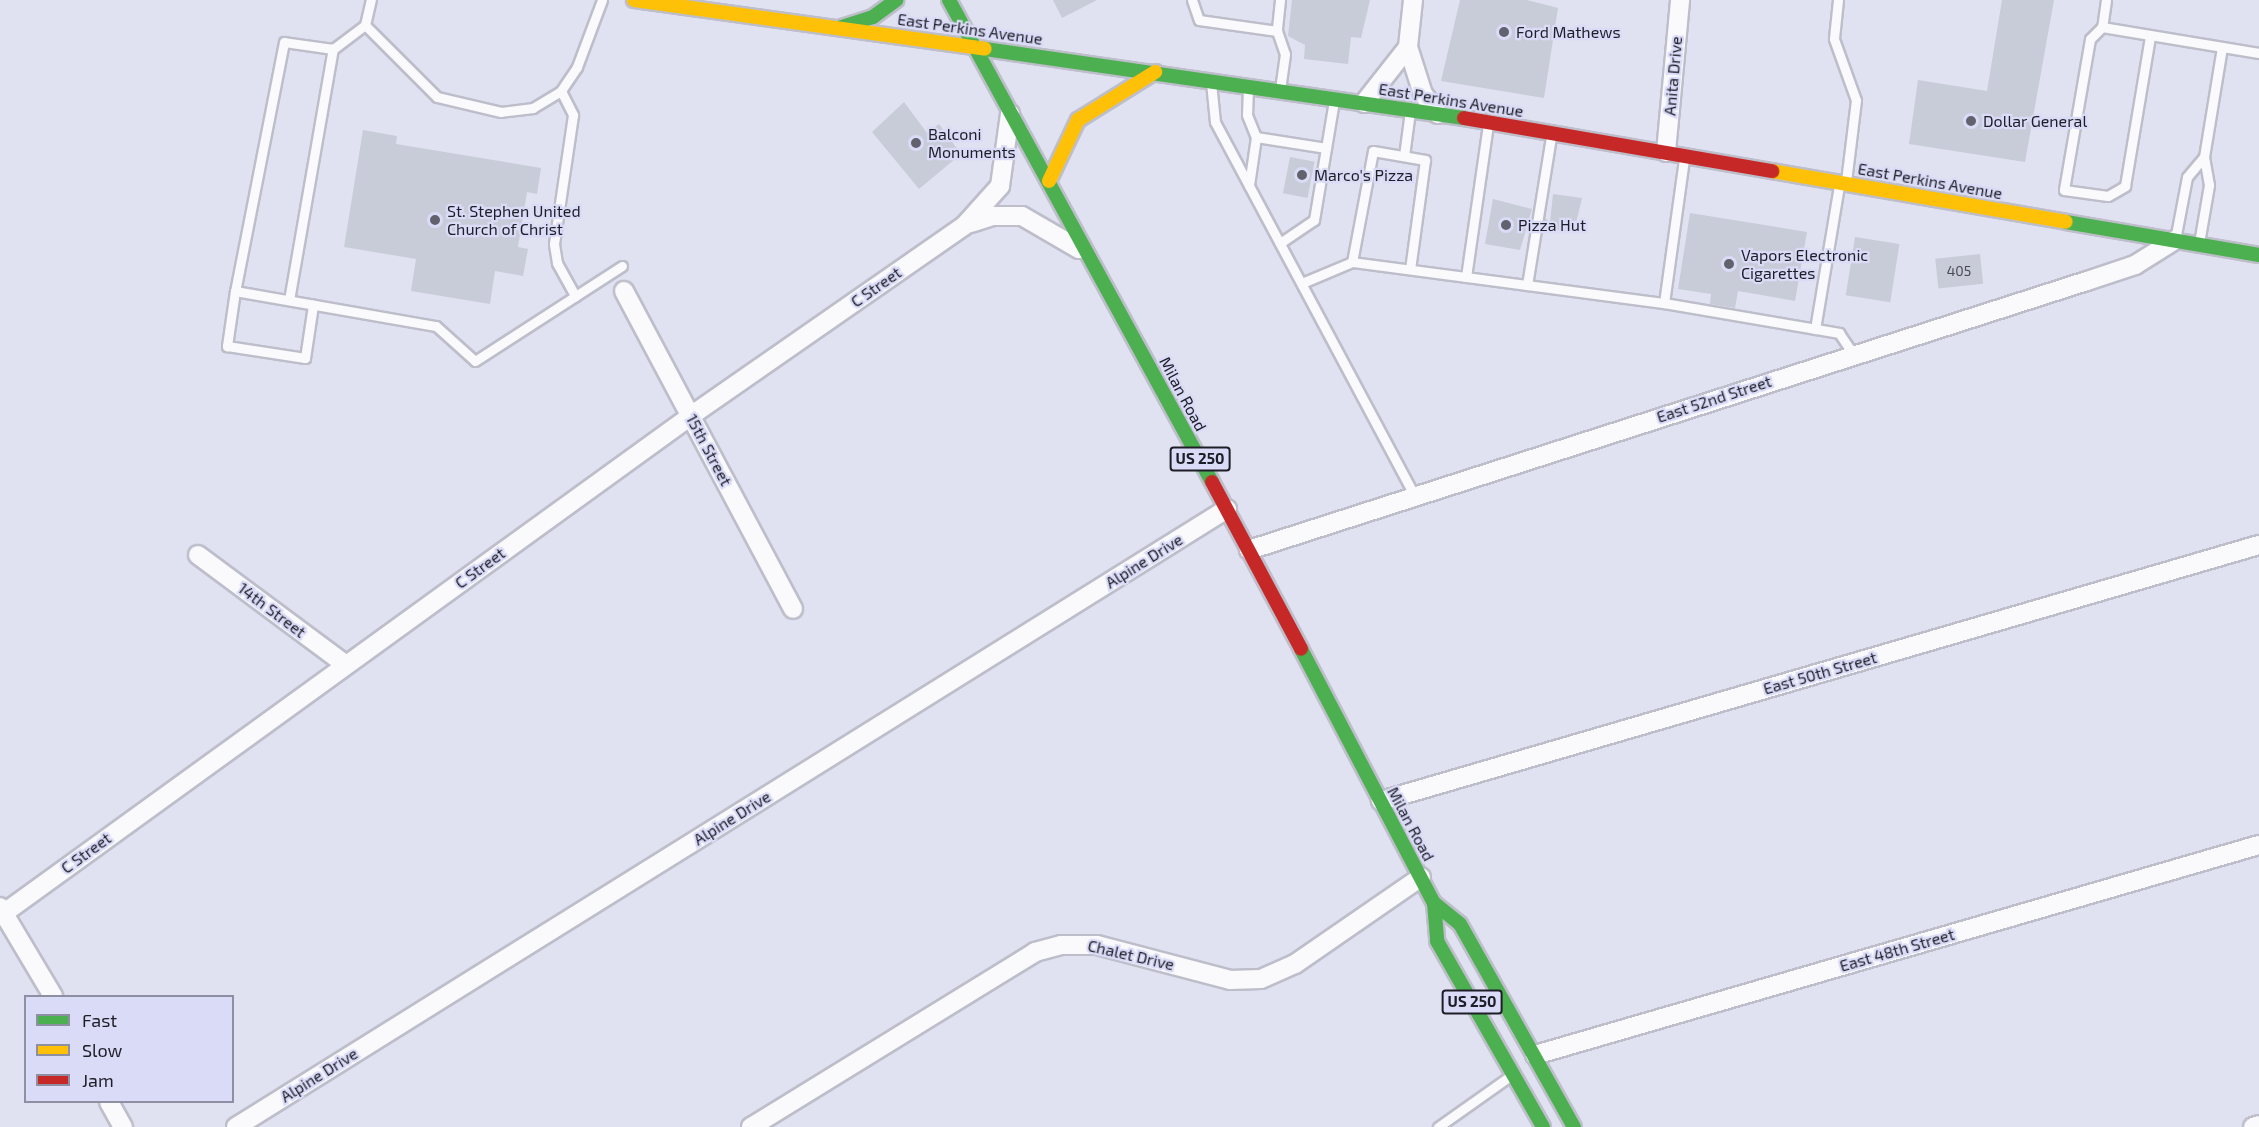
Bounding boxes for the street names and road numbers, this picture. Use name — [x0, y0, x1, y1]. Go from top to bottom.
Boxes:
street label: East Perkins Avenue — [896, 9, 1044, 49]
street label: Anita Drive — [1660, 35, 1686, 117]
street label: East Perkins Avenue — [1377, 79, 1525, 121]
street label: East Perkins Avenue — [1856, 159, 2004, 203]
street label: C Street — [847, 263, 905, 311]
street label: Milan Road — [1155, 354, 1211, 434]
street label: East 52nd Street — [1654, 371, 1774, 427]
street label: 15th Street — [682, 411, 736, 489]
road number: US 250 — [1168, 447, 1232, 471]
street label: Alpine Drive — [1102, 530, 1186, 592]
street label: C Street — [451, 543, 509, 593]
street label: 14th Street — [234, 578, 310, 642]
street label: East 50th Street — [1761, 648, 1879, 698]
street label: Milan Road — [1383, 784, 1439, 864]
street label: Alpine Drive — [690, 787, 774, 849]
street label: C Street — [57, 828, 115, 878]
street label: East 48th Street — [1837, 924, 1957, 976]
street label: Chalet Drive — [1086, 936, 1176, 974]
road number: US 250 — [1440, 990, 1504, 1014]
street label: Alpine Drive — [277, 1044, 361, 1106]

